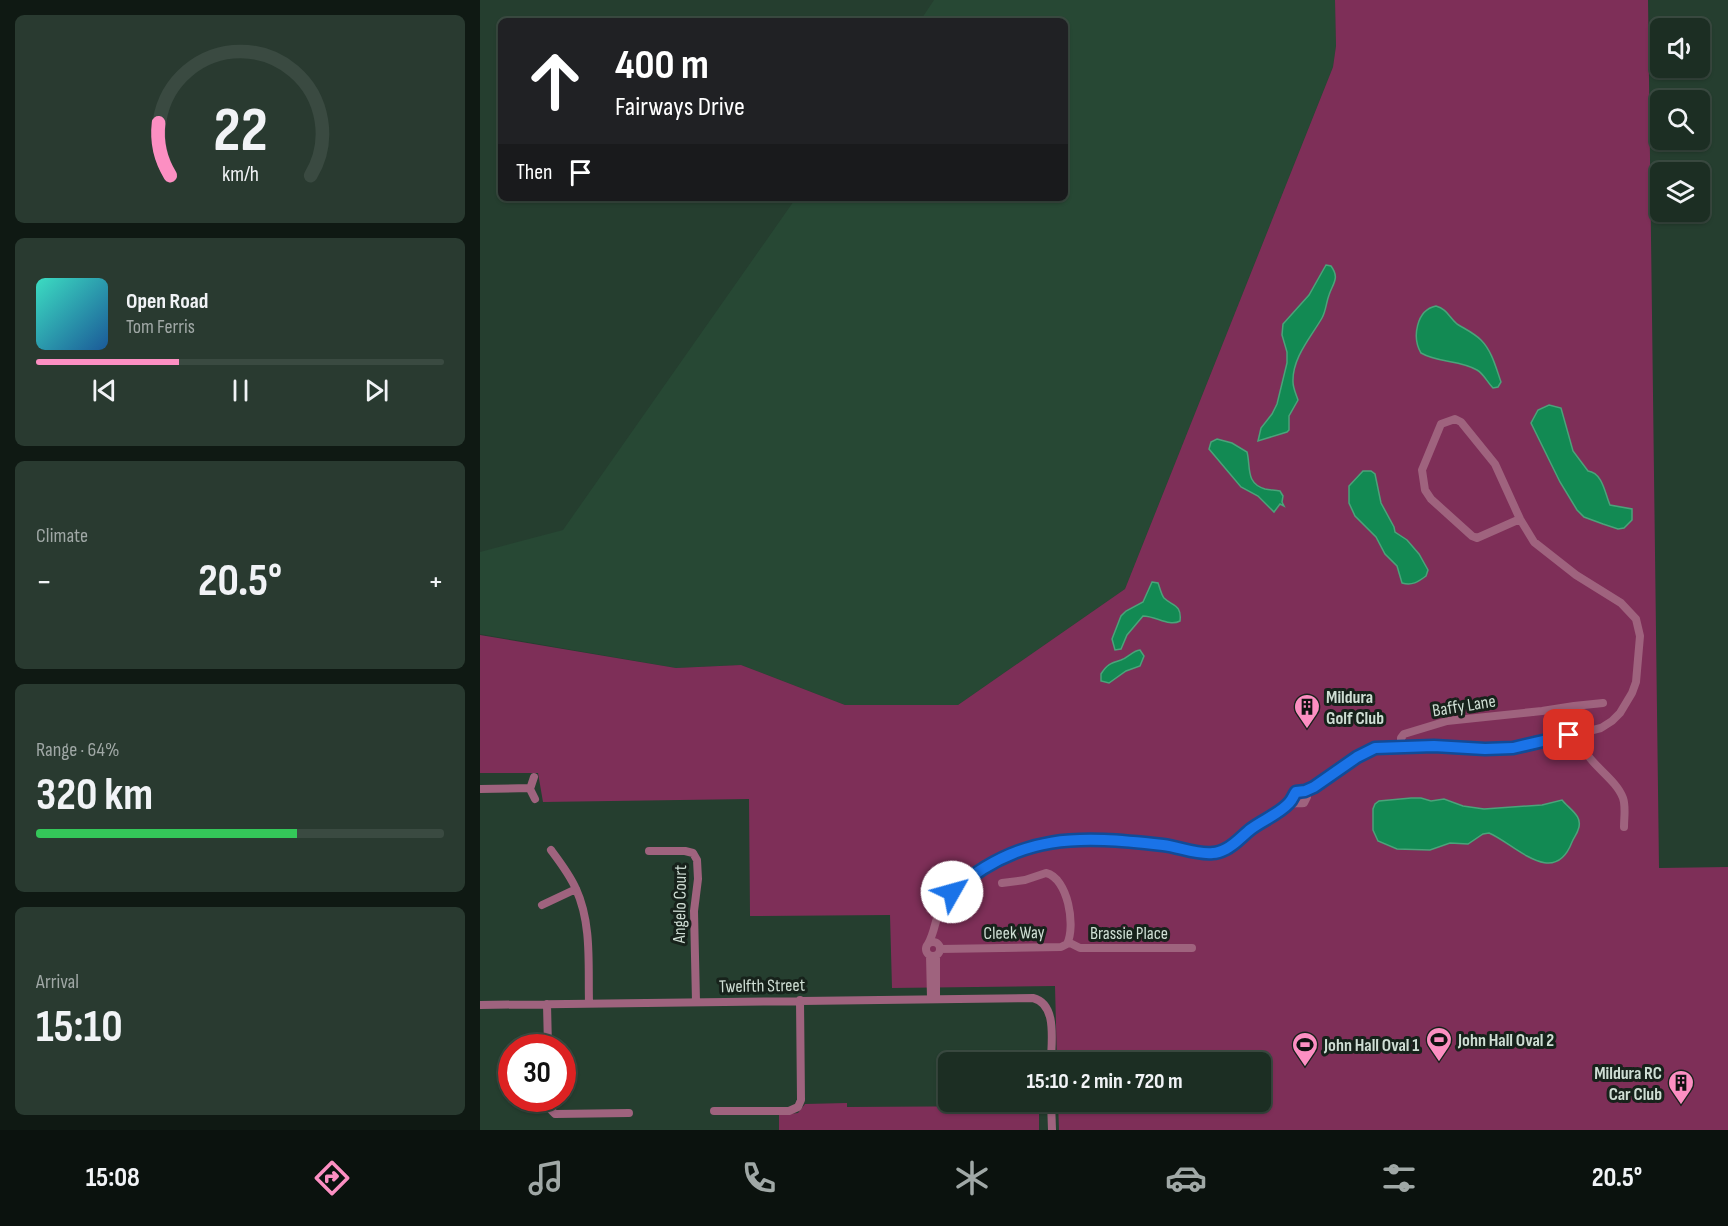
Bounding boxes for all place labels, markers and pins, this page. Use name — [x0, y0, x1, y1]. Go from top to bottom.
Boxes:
place label: Mildura Golf Club — [1326, 687, 1384, 729]
building icon: Mildura Golf Club — [1292, 692, 1322, 730]
pin — [1543, 709, 1594, 760]
sports icon: John Hall Oval 2 — [1424, 1025, 1454, 1063]
sports icon: John Hall Oval 1 — [1290, 1030, 1320, 1068]
place label: John Hall Oval 2 — [1457, 1030, 1554, 1051]
place label: John Hall Oval 1 — [1323, 1035, 1419, 1056]
place label: Mildura RC Car Club — [1594, 1063, 1662, 1105]
building icon: Mildura RC Car Club — [1666, 1068, 1696, 1106]

